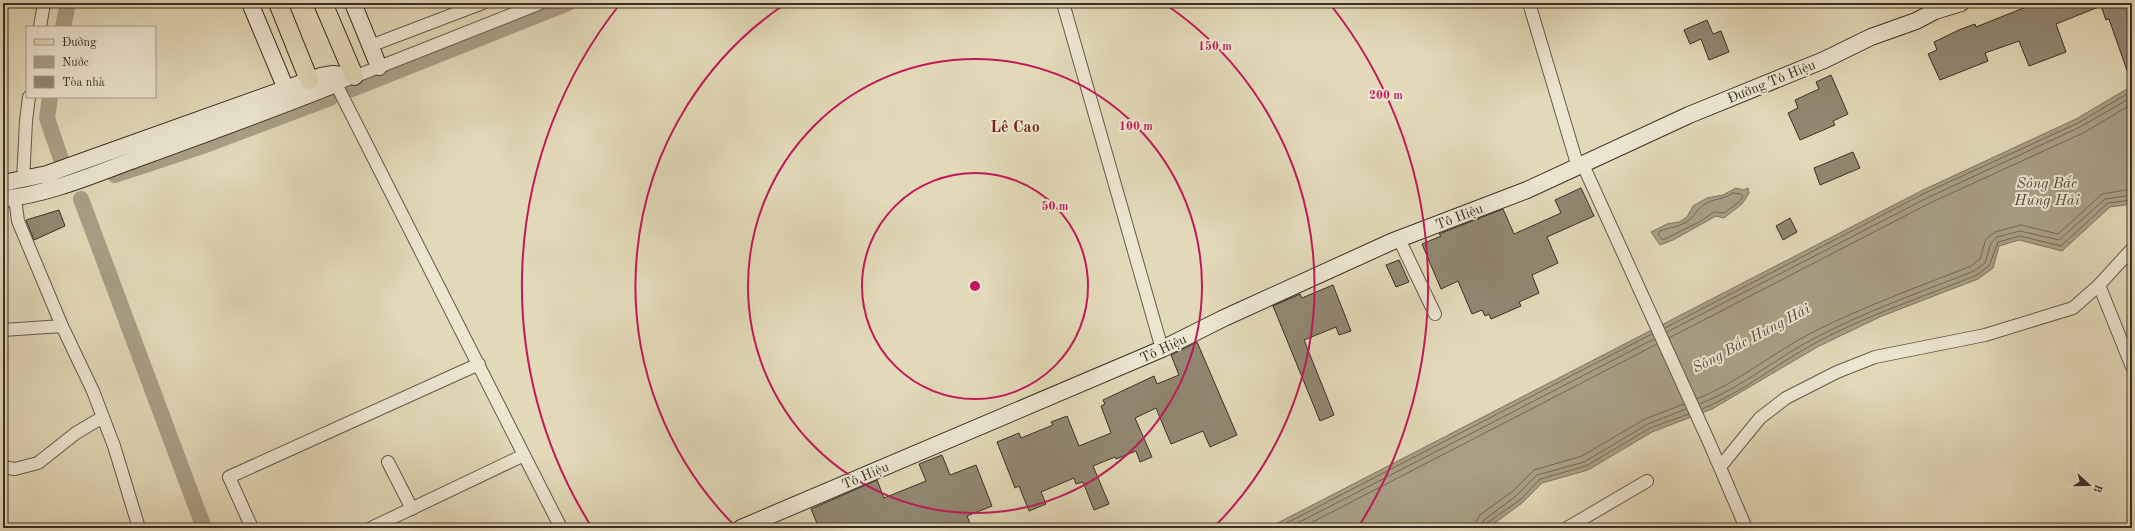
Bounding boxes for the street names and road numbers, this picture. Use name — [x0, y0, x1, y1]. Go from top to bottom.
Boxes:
street label: Đường Tô Hiệu — [1725, 58, 1818, 106]
street label: Tô Hiệu — [1434, 201, 1486, 232]
street label: Tô Hiệu — [1138, 332, 1189, 366]
street label: Tô Hiệu — [840, 460, 891, 492]

